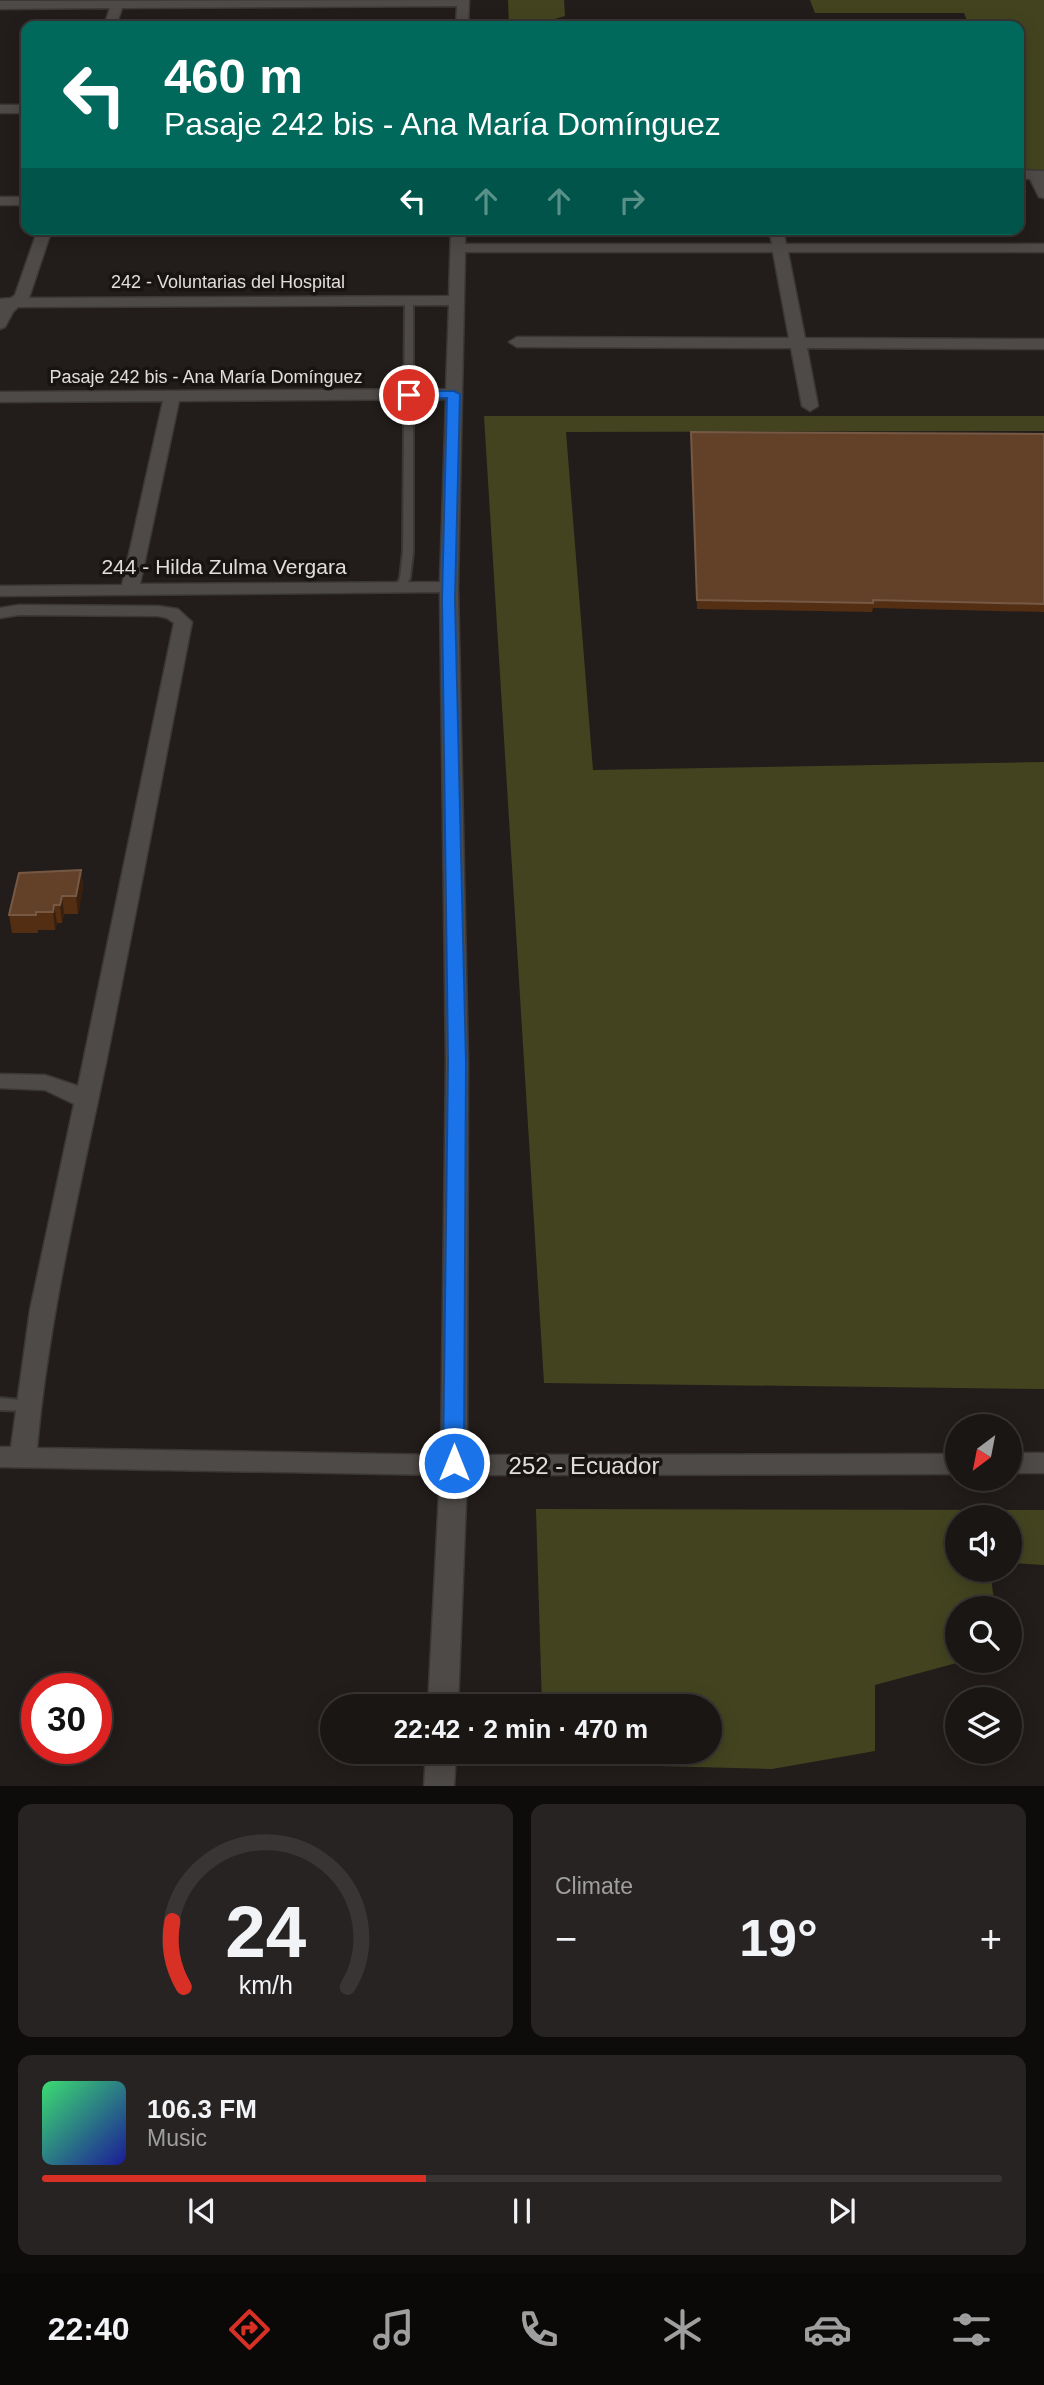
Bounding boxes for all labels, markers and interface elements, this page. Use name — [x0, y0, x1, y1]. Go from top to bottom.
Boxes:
icon: left — [49, 49, 140, 140]
text: 460 m — [164, 49, 303, 103]
text: Pasaje 242 bis - Ana María Domínguez — [164, 106, 721, 142]
icon: left — [394, 182, 432, 220]
icon: ahead — [467, 182, 505, 220]
icon: ahead — [540, 182, 578, 220]
icon: right — [613, 182, 651, 220]
street label: 242 - Voluntarias del Hospital — [111, 272, 345, 292]
pin — [379, 365, 439, 425]
street label: Pasaje 242 bis - Ana María Domínguez — [49, 367, 363, 387]
icon: arrive — [390, 376, 428, 414]
street label: 244 - Hilda Zulma Vergara — [101, 555, 347, 578]
north arrow — [945, 1414, 1022, 1491]
map controls — [945, 1414, 1022, 1764]
position arrow — [417, 1426, 491, 1500]
street label: 252 - Ecuador — [509, 1452, 659, 1479]
button: sound — [945, 1505, 1022, 1582]
button: search — [945, 1596, 1022, 1673]
speed limit sign: 30 — [21, 1673, 112, 1764]
button: layers — [945, 1687, 1022, 1764]
text: 22:42 · 2 min · 470 m — [394, 1714, 648, 1744]
text: Climate — [555, 1873, 633, 1899]
text: 24 — [225, 1891, 306, 1972]
text: 19° — [739, 1909, 818, 1967]
text: − — [555, 1918, 577, 1960]
text: + — [980, 1918, 1002, 1960]
text: km/h — [238, 1970, 293, 1998]
text: 106.3 FM — [147, 2094, 257, 2124]
text: Music — [147, 2125, 207, 2151]
icon: previous — [183, 2192, 221, 2230]
icon: pause — [503, 2192, 541, 2230]
icon: next — [823, 2192, 861, 2230]
icon: directions — [225, 2305, 274, 2354]
icon: music — [369, 2305, 418, 2354]
icon: phone — [514, 2305, 563, 2354]
icon: climate — [658, 2305, 707, 2354]
icon: car — [803, 2305, 852, 2354]
icon: filters — [947, 2305, 996, 2354]
text: 22:40 — [48, 2311, 130, 2347]

